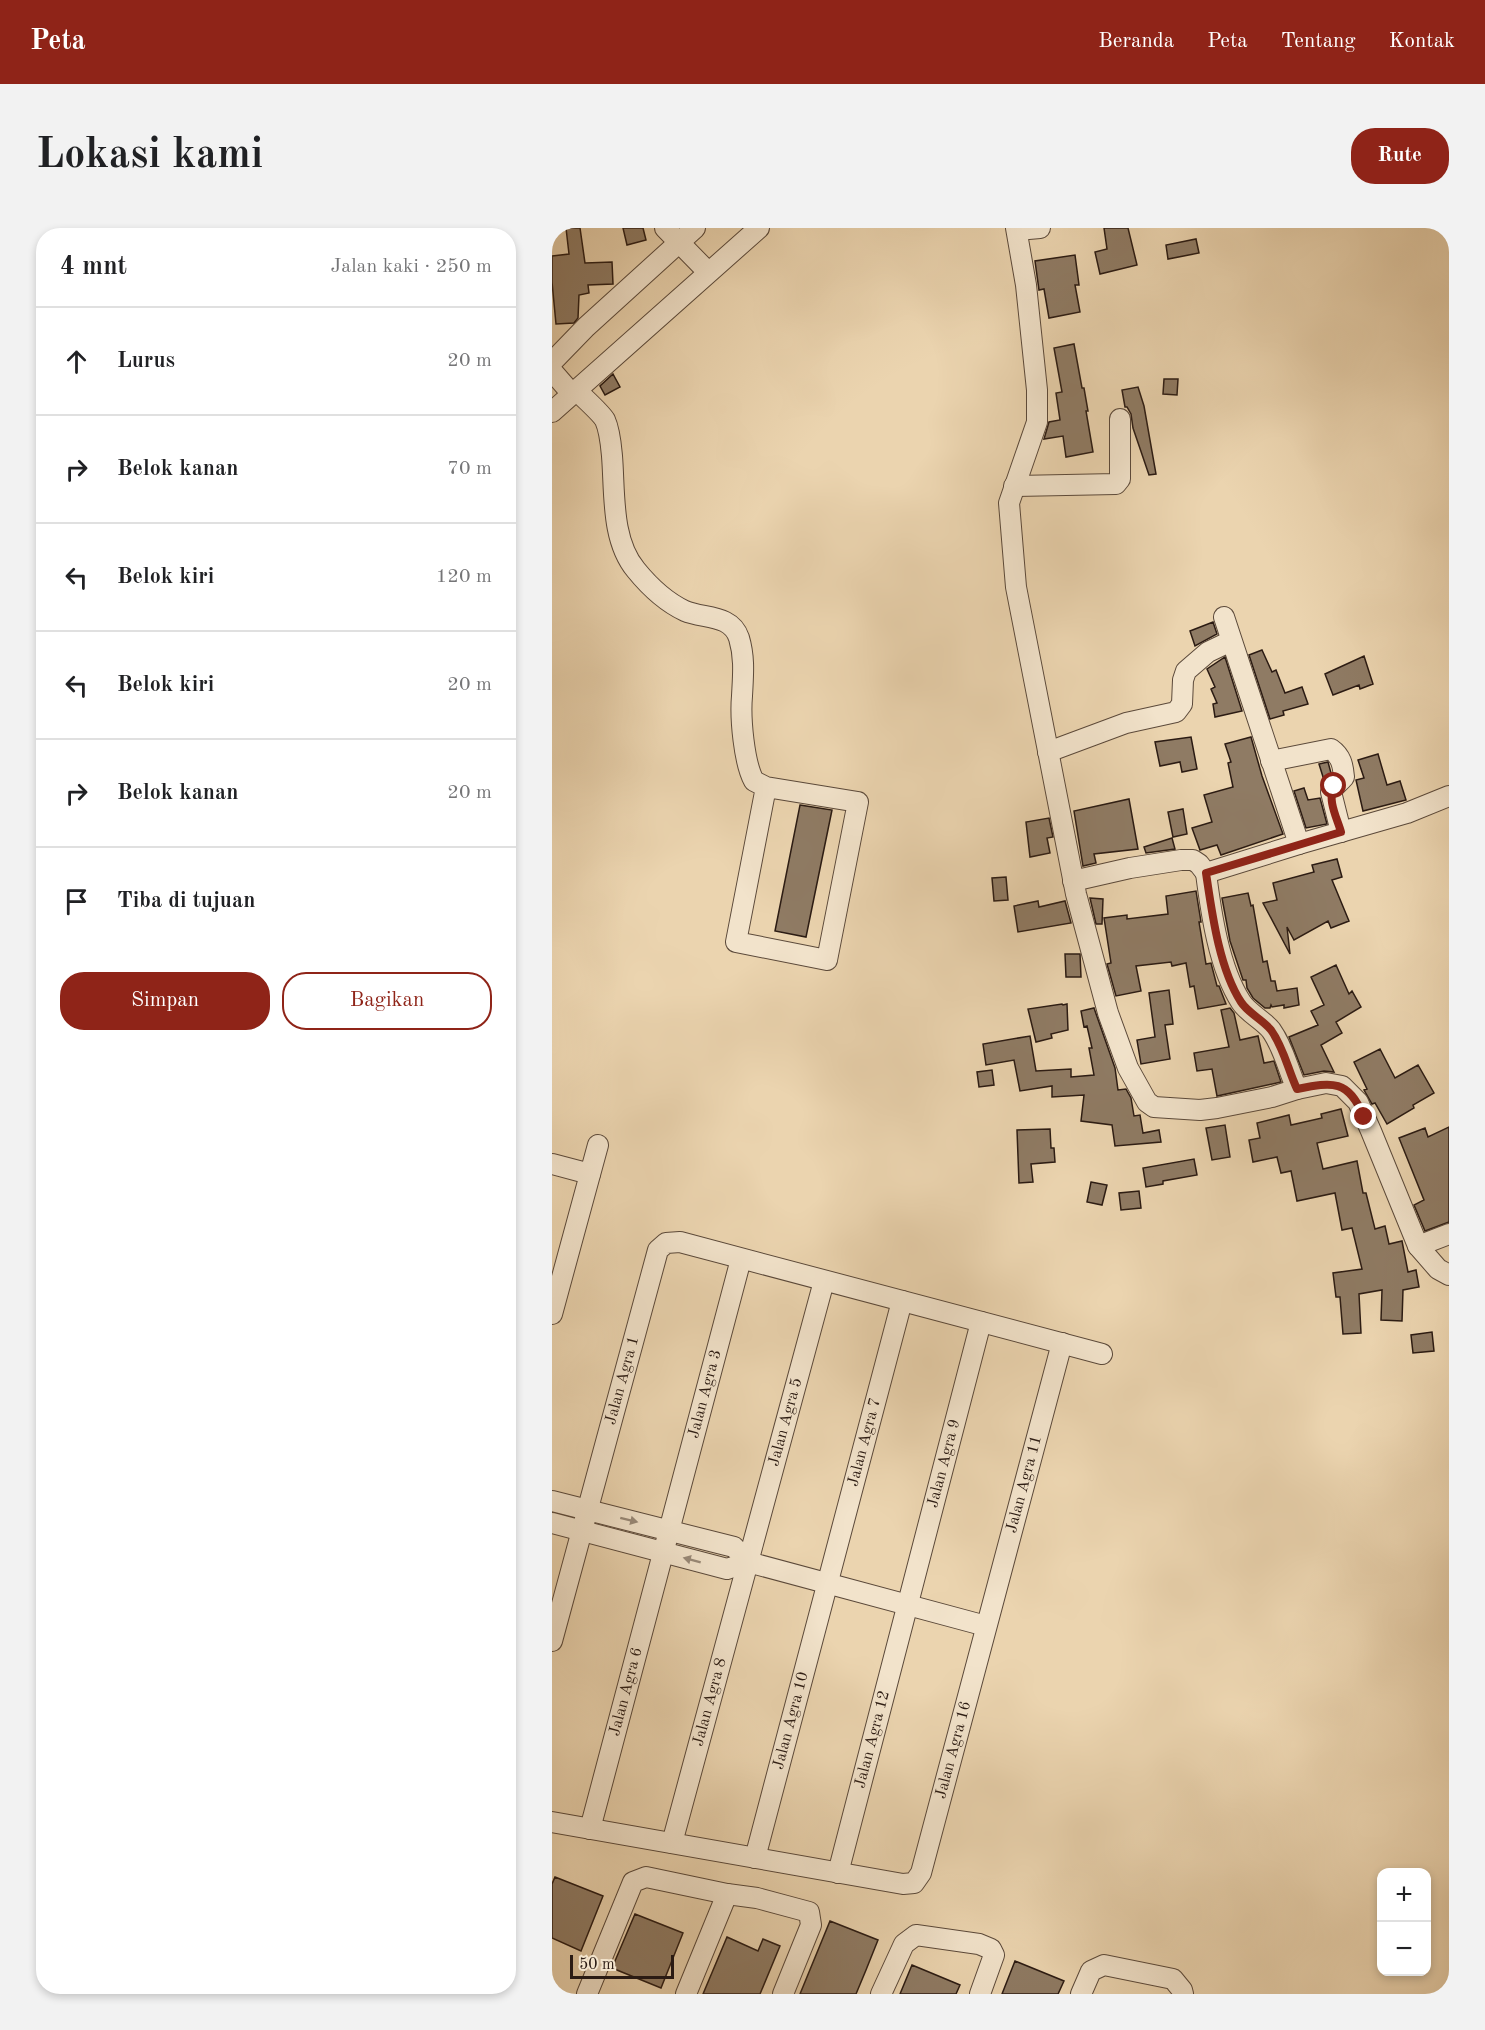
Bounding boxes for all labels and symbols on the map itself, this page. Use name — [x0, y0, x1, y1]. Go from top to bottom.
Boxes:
route start — [1320, 772, 1346, 798]
route end — [1350, 1103, 1376, 1129]
street label: Jalan Agra 1 — [603, 1334, 642, 1426]
street label: Jalan Agra 3 — [686, 1348, 725, 1440]
street label: Jalan Agra 5 — [766, 1376, 805, 1468]
street label: Jalan Agra 7 — [845, 1396, 884, 1488]
street label: Jalan Agra 9 — [925, 1418, 963, 1510]
street label: Jalan Agra 11 — [1004, 1434, 1045, 1535]
one-way arrow — [620, 1516, 638, 1526]
one-way arrow — [683, 1555, 701, 1564]
street label: Jalan Agra 6 — [607, 1646, 646, 1738]
street label: Jalan Agra 8 — [691, 1656, 730, 1748]
street label: Jalan Agra 10 — [771, 1670, 812, 1771]
street label: Jalan Agra 12 — [852, 1689, 893, 1790]
street label: Jalan Agra 16 — [933, 1699, 974, 1800]
scale bar — [570, 1952, 674, 1980]

